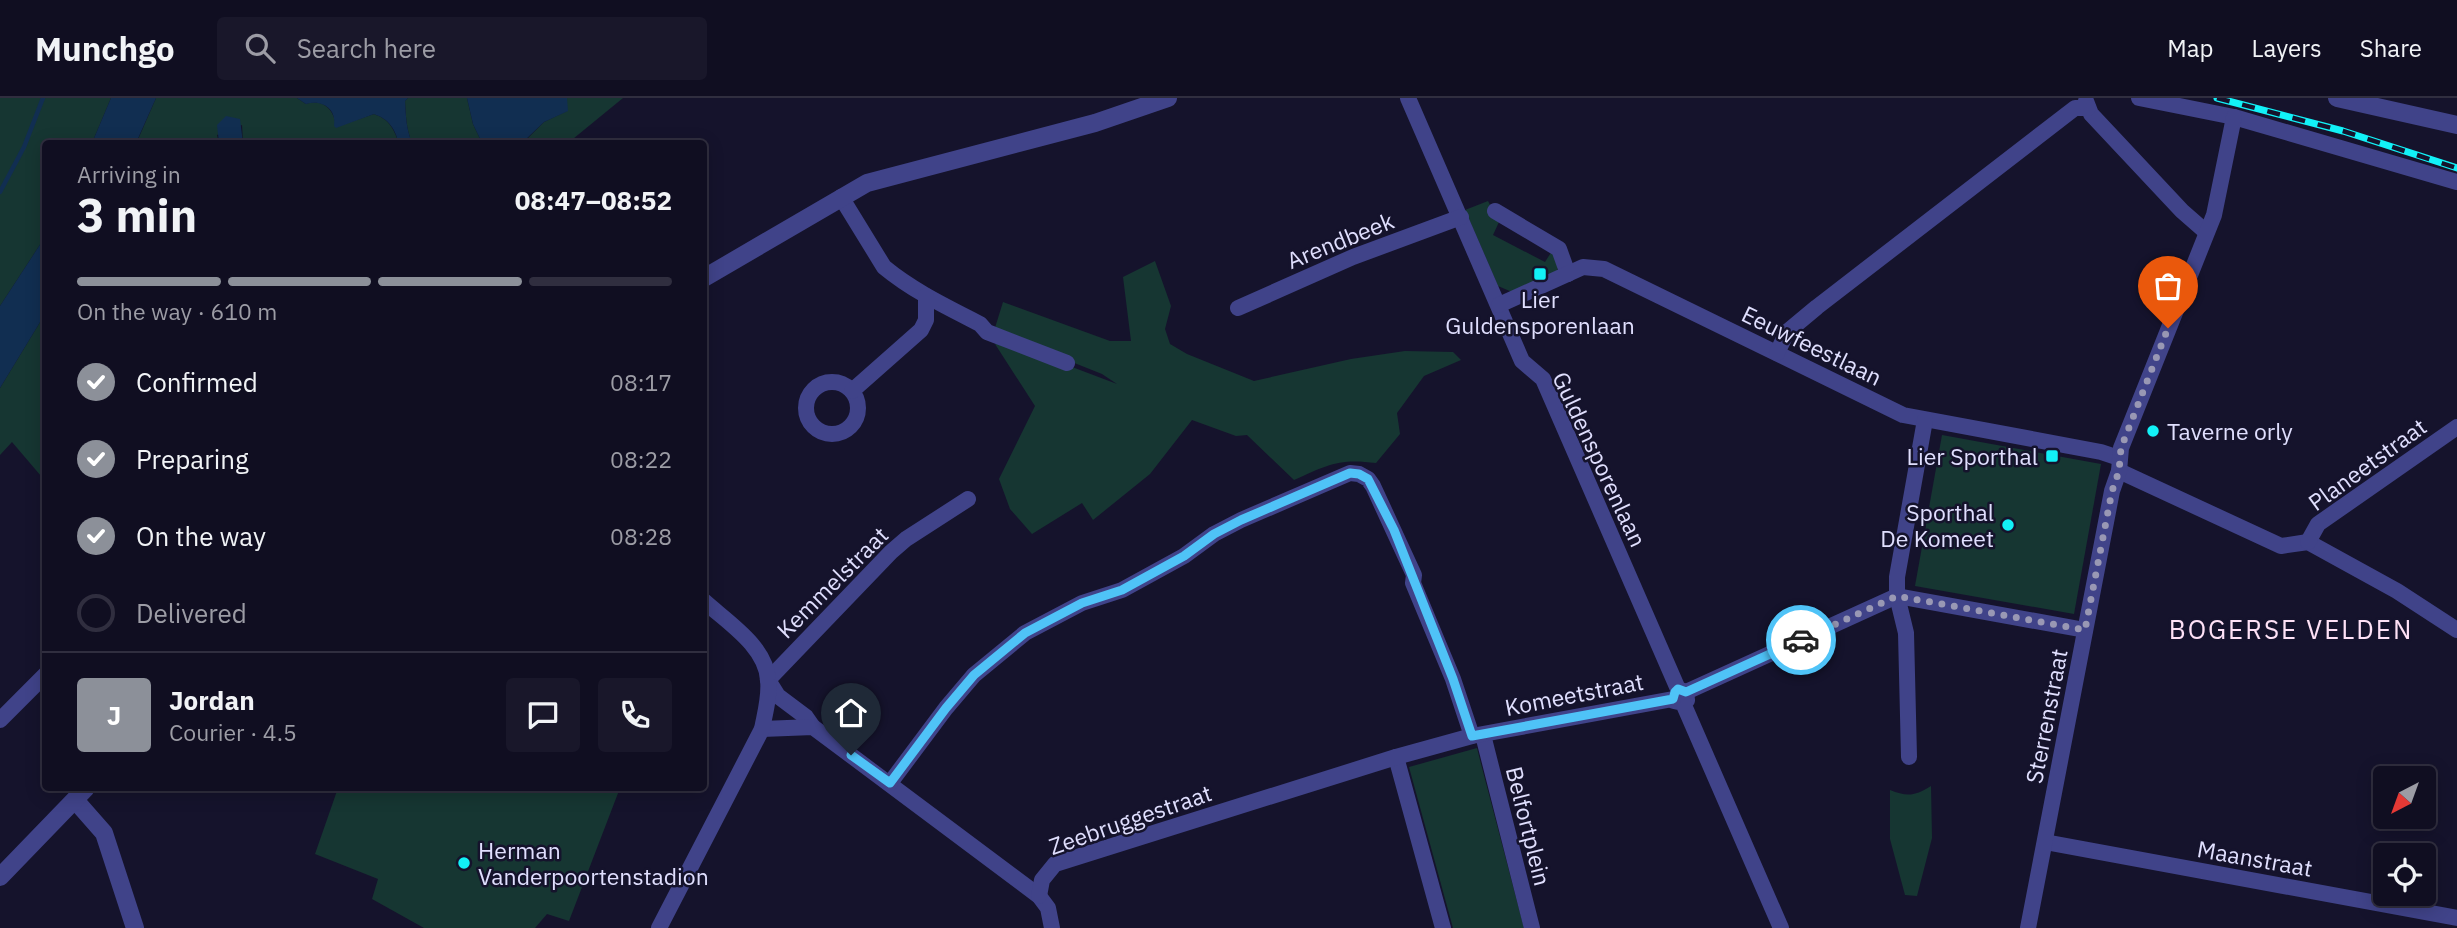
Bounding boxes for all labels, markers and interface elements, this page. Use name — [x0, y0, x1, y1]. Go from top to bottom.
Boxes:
search box — [217, 17, 707, 80]
text: Munchgo — [35, 27, 175, 70]
icon: search — [241, 29, 279, 67]
text: Search here — [297, 31, 436, 65]
text: Map — [2167, 32, 2214, 64]
text: Layers — [2252, 32, 2322, 64]
text: Share — [2360, 32, 2422, 64]
text: Arriving in — [77, 159, 181, 189]
text: 08:47–08:52 — [515, 183, 672, 217]
text: 3 min — [77, 185, 197, 245]
street label: Arendbeek — [1282, 205, 1398, 275]
pin — [2138, 256, 2198, 328]
marker: Lier Guldensporenlaan — [1532, 266, 1548, 282]
icon: bag — [2149, 267, 2187, 305]
place label: Lier Guldensporenlaan — [1445, 284, 1635, 340]
text: On the way · 610 m — [77, 296, 277, 326]
street label: Eeuwfeestlaan — [1737, 298, 1887, 392]
icon: check — [77, 363, 115, 401]
text: Confirmed — [136, 365, 258, 399]
text: 08:17 — [610, 367, 672, 397]
street label: Guldensporenlaan — [1546, 367, 1654, 551]
street label: Planeetstraat — [2302, 411, 2432, 517]
place label: Taverne orly — [2167, 416, 2293, 446]
marker: Taverne orly — [2145, 423, 2161, 439]
icon: check — [77, 440, 115, 478]
place label: Lier Sporthal — [1906, 441, 2038, 471]
text: Preparing — [136, 442, 249, 476]
text: 08:22 — [610, 444, 672, 474]
marker: Lier Sporthal — [2044, 448, 2060, 464]
place label: Sporthal De Komeet — [1880, 497, 1994, 553]
icon: check — [77, 517, 115, 555]
marker: Sporthal De Komeet — [2000, 517, 2016, 533]
text: On the way — [136, 519, 266, 553]
street label: Kemmelstraat — [770, 520, 894, 644]
text: 08:28 — [610, 521, 672, 551]
text: Delivered — [136, 596, 247, 630]
courier — [1766, 605, 1836, 675]
district label: BOGERSE VELDEN — [2169, 612, 2413, 646]
icon: car — [1782, 621, 1820, 659]
street label: Sterrenstraat — [2018, 646, 2074, 786]
street label: Komeetstraat — [1502, 666, 1646, 722]
button: chat — [506, 678, 580, 752]
button: phone — [598, 678, 672, 752]
text: Jordan — [169, 683, 255, 717]
pin — [821, 683, 881, 755]
icon: home — [832, 694, 870, 732]
text: J — [107, 698, 121, 732]
text: Courier · 4.5 — [169, 717, 297, 747]
street label: Belfortplein — [1500, 763, 1558, 889]
north arrow — [2373, 766, 2436, 830]
map controls — [2373, 766, 2436, 906]
street label: Zeebruggestraat — [1045, 777, 1215, 861]
street label: Maanstraat — [2195, 833, 2315, 883]
place label: Herman Vanderpoortenstadion — [478, 835, 709, 891]
button: locate — [2373, 843, 2436, 906]
marker: Herman Vanderpoortenstadion — [456, 855, 472, 871]

